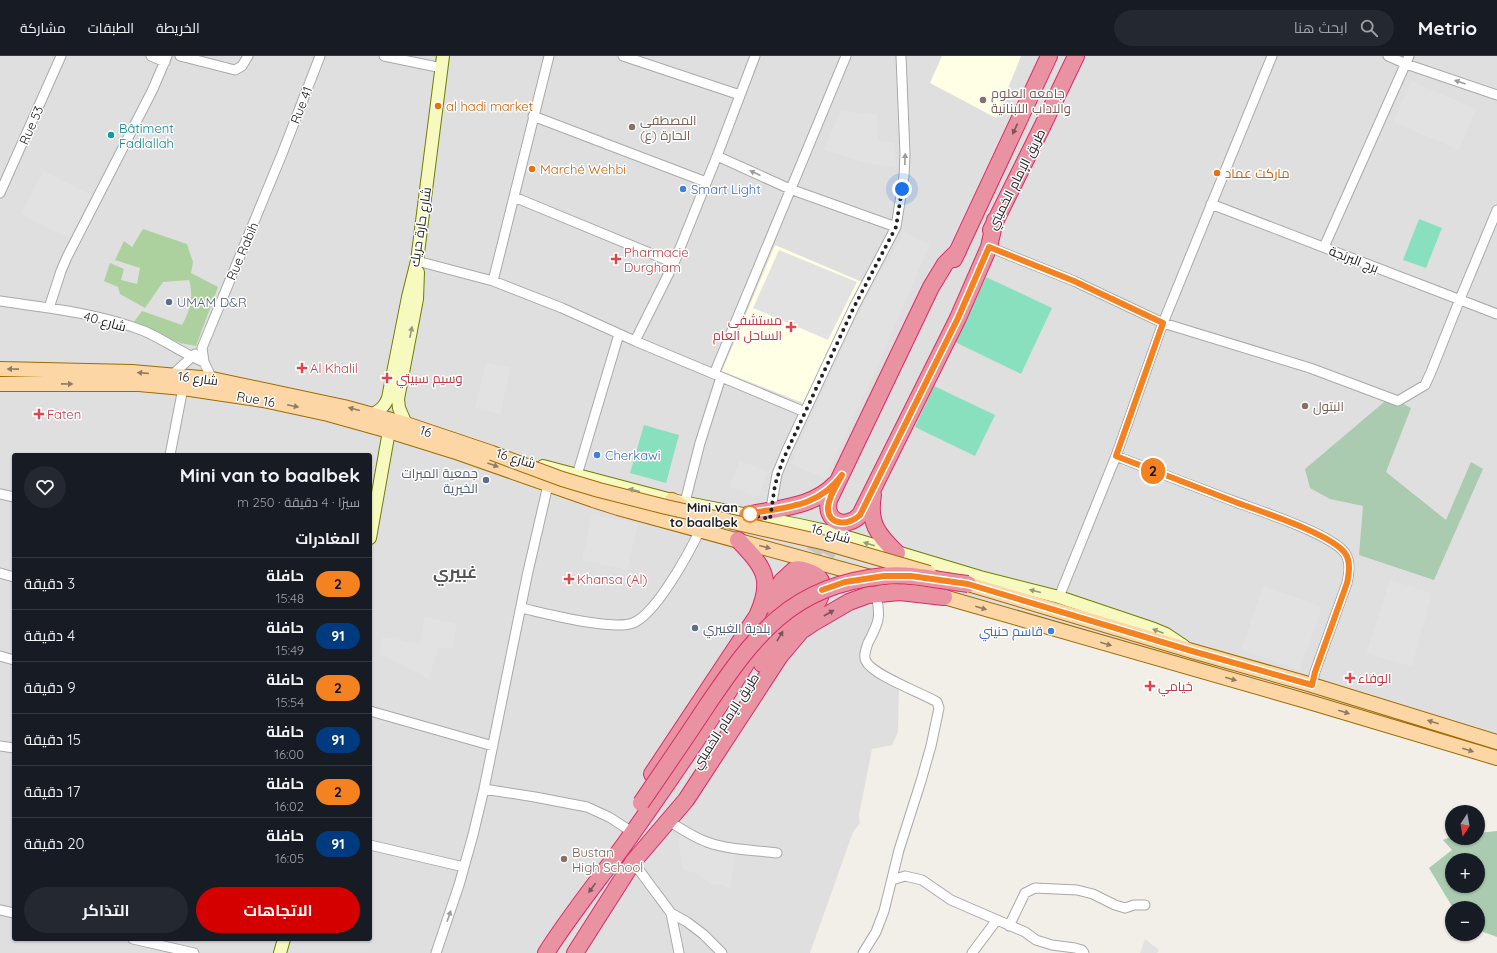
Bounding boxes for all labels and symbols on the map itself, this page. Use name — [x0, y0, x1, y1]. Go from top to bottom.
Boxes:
one-way arrow — [1454, 79, 1466, 85]
street label: Rue 41 — [287, 84, 315, 126]
place label: جامعه العلوم والاداب اللبنانية — [991, 85, 1071, 116]
marker: جامعه العلوم والاداب اللبنانية — [978, 95, 988, 105]
place label: al hadi market — [446, 98, 533, 114]
marker: al hadi market — [433, 101, 443, 111]
street label: Rue 53 — [15, 103, 47, 147]
place label: المصطفى الحارة (ع) — [640, 112, 696, 144]
place label: Bâtiment Fadlallah — [119, 120, 174, 151]
marker: المصطفى الحارة (ع) — [627, 122, 637, 132]
one-way arrow — [1012, 124, 1018, 135]
street label: طريق الإمام الخميني — [984, 126, 1051, 233]
marker: Bâtiment Fadlallah — [106, 130, 116, 140]
one-way arrow — [901, 153, 908, 165]
place label: Marché Wehbi — [540, 161, 626, 177]
marker: Marché Wehbi — [527, 164, 537, 174]
place label: ماركت عماد — [1225, 165, 1289, 181]
marker: ماركت عماد — [1212, 168, 1222, 178]
one-way arrow — [749, 170, 760, 176]
your location — [892, 179, 912, 199]
place label: Smart Light — [691, 181, 761, 197]
marker: Smart Light — [678, 184, 688, 194]
street label: شارع حارة حريك — [406, 186, 435, 268]
street label: Rue Rabih — [223, 220, 261, 282]
street label: برج البرنجة — [1326, 242, 1381, 277]
place label: Pharmacie Durgham — [624, 244, 689, 275]
marker: Pharmacie Durgham — [611, 254, 621, 264]
place label: UMAM D&R — [177, 294, 247, 310]
marker: UMAM D&R — [164, 297, 174, 307]
street label: شارع 40 — [82, 308, 128, 335]
place label: مستشفى الساحل العام — [713, 312, 782, 345]
marker: مستشفى الساحل العام — [785, 321, 797, 333]
one-way arrow — [408, 326, 414, 338]
place label: Al Khalil — [310, 360, 358, 376]
marker: Al Khalil — [297, 363, 307, 373]
one-way arrow — [6, 366, 19, 372]
street label: شارع 16 — [177, 368, 219, 389]
one-way arrow — [137, 369, 149, 376]
place label: وسيم سبيتي — [396, 370, 463, 389]
marker: وسيم سبيتي — [381, 372, 393, 384]
one-way arrow — [61, 381, 73, 388]
street label: Rue 16 — [236, 388, 276, 410]
place label: البتول — [1313, 398, 1344, 415]
marker: البتول — [1300, 401, 1310, 411]
one-way arrow — [287, 404, 299, 410]
place label: Faten — [47, 406, 81, 422]
one-way arrow — [348, 406, 360, 412]
marker: Faten — [34, 409, 44, 419]
street label: 16 — [418, 422, 434, 440]
street label: شارع 16 — [494, 445, 538, 472]
place label: Cherkawi — [605, 447, 660, 463]
marker: Cherkawi — [592, 450, 602, 460]
line badge: 2 — [1140, 458, 1166, 484]
one-way arrow — [487, 462, 499, 468]
place label: جمعية المبرات الخيرية — [402, 465, 478, 496]
marker: جمعية المبرات الخيرية — [481, 475, 491, 485]
one-way arrow — [628, 487, 640, 493]
place label: Mini van to baalbek — [670, 499, 738, 530]
marker: Mini van to baalbek — [741, 505, 759, 523]
street label: شارع 16 — [809, 520, 853, 547]
one-way arrow — [863, 541, 875, 547]
one-way arrow — [758, 545, 771, 551]
district label: غبيري — [433, 561, 477, 586]
place label: Khansa (Al) — [577, 571, 647, 587]
marker: Khansa (Al) — [564, 574, 574, 584]
one-way arrow — [1029, 587, 1041, 593]
one-way arrow — [975, 605, 987, 611]
one-way arrow — [823, 610, 835, 617]
place label: بلدية الغبيري — [703, 620, 770, 639]
marker: بلدية الغبيري — [690, 623, 700, 633]
place label: قاسم حنيني — [979, 623, 1043, 642]
marker: قاسم حنيني — [1046, 626, 1056, 636]
one-way arrow — [1152, 628, 1164, 634]
one-way arrow — [776, 630, 783, 642]
one-way arrow — [1100, 641, 1112, 647]
street label: طريق الإمام الخميني — [688, 670, 764, 774]
place label: الوفاء — [1358, 670, 1391, 686]
marker: الوفاء — [1345, 673, 1355, 683]
one-way arrow — [1225, 677, 1237, 683]
place label: خيامي — [1158, 678, 1193, 697]
marker: خيامي — [1145, 681, 1155, 691]
one-way arrow — [1338, 709, 1350, 715]
one-way arrow — [1427, 719, 1439, 725]
one-way arrow — [1463, 747, 1475, 753]
north arrow — [1445, 805, 1485, 845]
place label: Bustan High School — [572, 844, 643, 875]
marker: Bustan High School — [559, 854, 569, 864]
one-way arrow — [588, 883, 596, 893]
one-way arrow — [446, 910, 452, 922]

